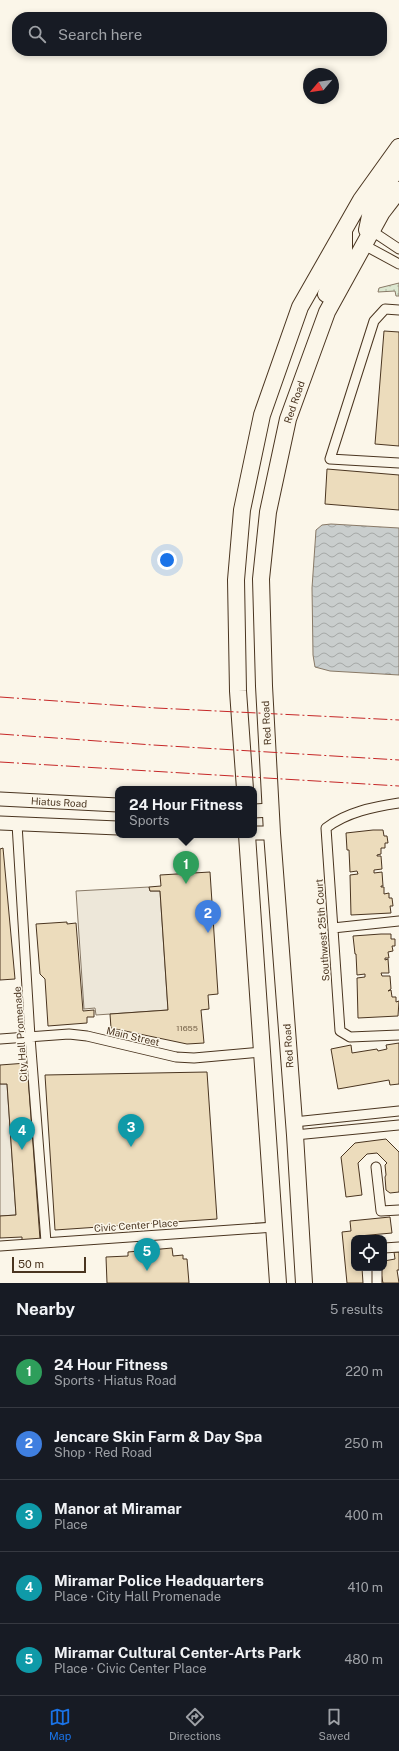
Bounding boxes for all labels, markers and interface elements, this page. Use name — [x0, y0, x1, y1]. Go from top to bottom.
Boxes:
search box — [12, 12, 387, 56]
icon: search — [26, 23, 48, 45]
text: Search here — [58, 26, 142, 43]
north arrow — [303, 68, 339, 104]
street label: Red Road — [281, 379, 307, 425]
your location — [157, 550, 177, 570]
street label: Red Road — [259, 701, 273, 745]
popup — [115, 786, 257, 838]
street label: Hiatus Road — [31, 795, 87, 809]
text: 24 Hour Fitness — [129, 796, 243, 813]
text: Sports — [129, 813, 169, 828]
pin: 1 — [173, 851, 199, 884]
street label: Southwest 25th Court — [312, 878, 332, 982]
pin: 2 — [195, 900, 221, 933]
street label: City Hall Promenade — [11, 986, 29, 1082]
house number: 11655 — [176, 1023, 198, 1033]
street label: Red Road — [280, 1023, 296, 1069]
street label: Main Street — [105, 1024, 161, 1048]
pin: 3 — [118, 1114, 144, 1147]
pin: 4 — [9, 1117, 35, 1150]
street label: Civic Center Place — [93, 1216, 179, 1234]
map controls — [351, 1235, 387, 1271]
button: locate — [351, 1235, 387, 1271]
pin: 5 — [134, 1238, 160, 1271]
scale bar — [12, 1255, 86, 1274]
text: 50 m — [18, 1258, 44, 1270]
text: Nearby — [16, 1299, 75, 1319]
text: 5 results — [330, 1302, 383, 1317]
text: 24 Hour Fitness — [54, 1356, 168, 1373]
text: 1 — [26, 1364, 32, 1379]
text: 220 m — [345, 1364, 383, 1379]
text: Sports · Hiatus Road — [54, 1373, 177, 1388]
text: Jencare Skin Farm & Day Spa — [54, 1428, 262, 1445]
text: 2 — [25, 1436, 33, 1451]
text: 250 m — [345, 1436, 383, 1451]
text: Shop · Red Road — [54, 1445, 152, 1460]
text: Manor at Miramar — [54, 1500, 182, 1517]
text: 3 — [25, 1508, 33, 1523]
text: 400 m — [345, 1508, 383, 1523]
text: Place — [54, 1517, 88, 1532]
text: Miramar Police Headquarters — [54, 1572, 264, 1589]
text: 4 — [25, 1580, 33, 1595]
text: 410 m — [347, 1580, 383, 1595]
text: Place · City Hall Promenade — [54, 1589, 221, 1604]
text: Miramar Cultural Center-Arts Park — [54, 1644, 301, 1661]
text: 5 — [25, 1652, 33, 1667]
text: 480 m — [344, 1652, 383, 1667]
text: Place · Civic Center Place — [54, 1661, 207, 1676]
tab: Map — [49, 1706, 71, 1742]
tab: Directions — [169, 1706, 221, 1742]
tab: Saved — [319, 1706, 350, 1742]

